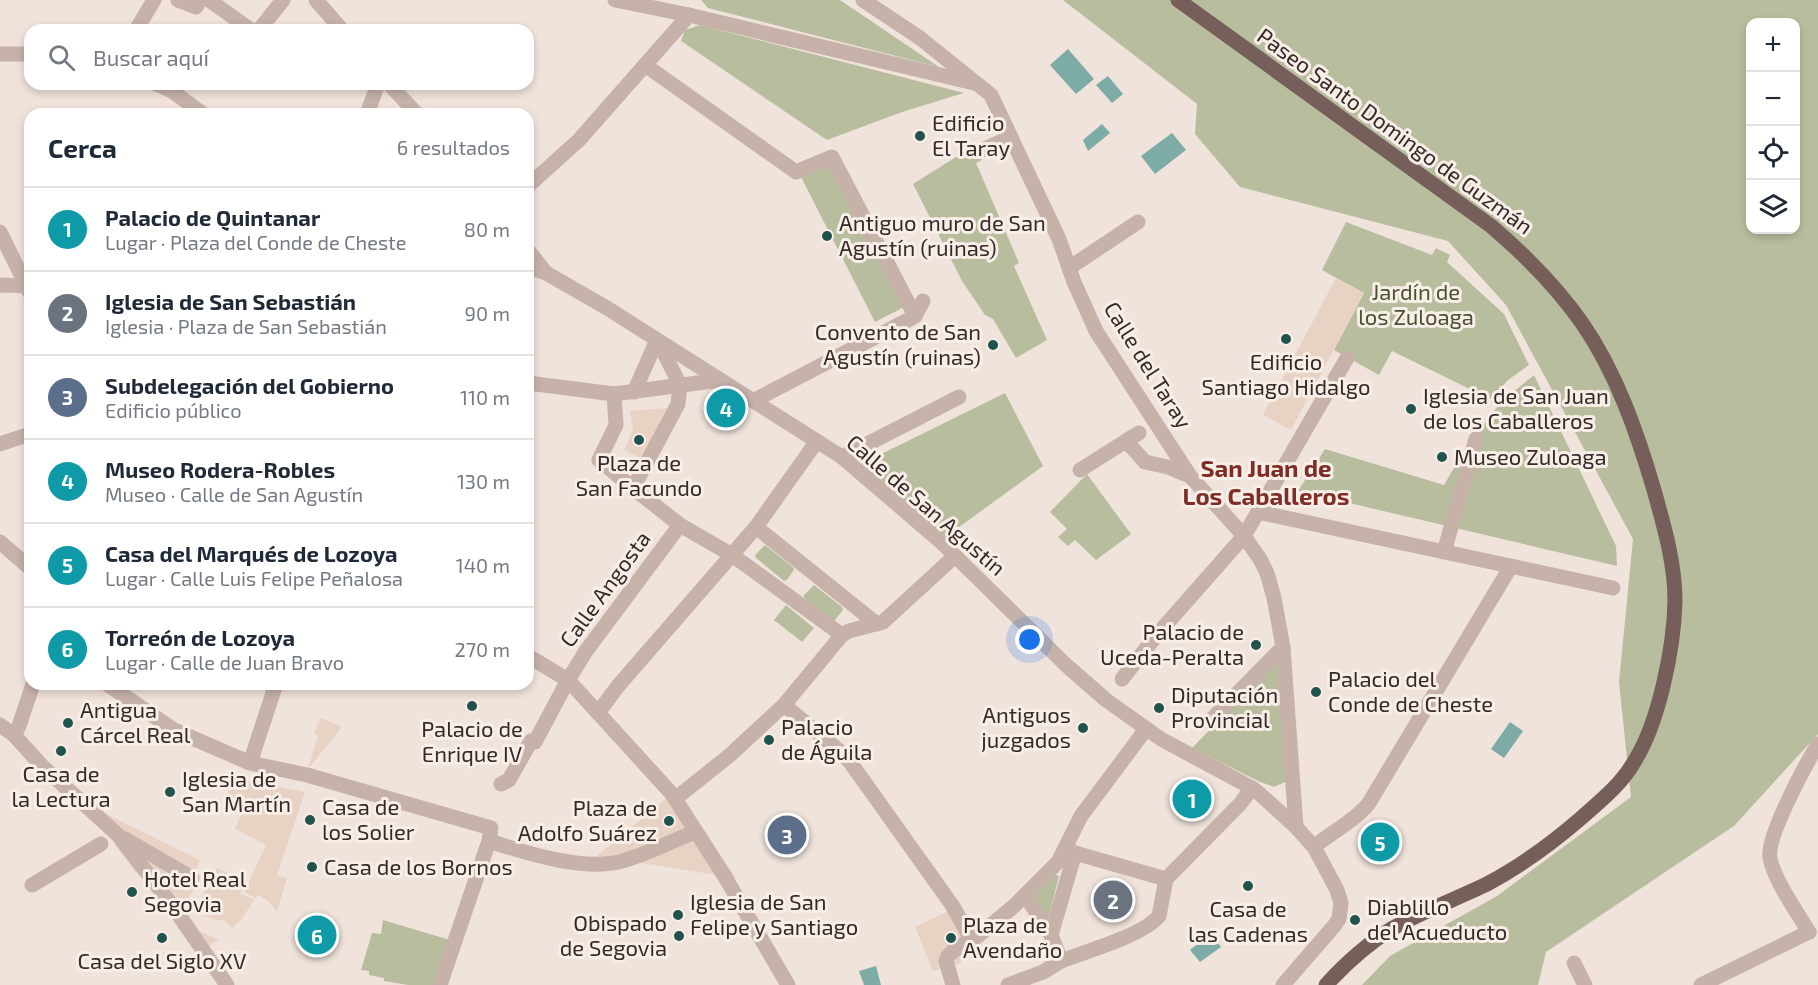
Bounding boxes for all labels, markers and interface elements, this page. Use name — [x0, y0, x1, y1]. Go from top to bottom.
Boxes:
map controls — [1746, 18, 1800, 234]
button: + — [1746, 18, 1800, 72]
street label: Paseo Santo Domingo de Guzmán — [1253, 22, 1538, 239]
search box — [24, 24, 534, 90]
icon: search — [45, 41, 78, 74]
text: Buscar aquí — [93, 44, 209, 70]
button: − — [1746, 72, 1800, 126]
place label: Edificio El Taray — [932, 109, 1010, 160]
button: locate — [1746, 126, 1800, 180]
marker: Edificio El Taray — [913, 129, 927, 143]
text: Cerca — [48, 132, 117, 163]
text: 6 resultados — [397, 135, 510, 159]
button: layers — [1746, 180, 1800, 234]
text: Palacio de Quintanar — [105, 204, 320, 230]
place label: Antiguo muro de San Agustín (ruinas) — [839, 209, 1046, 260]
text: 1 — [63, 217, 72, 241]
text: 80 m — [464, 217, 510, 241]
marker: Antiguo muro de San Agustín (ruinas) — [820, 229, 834, 243]
text: Lugar · Plaza del Conde de Cheste — [105, 230, 406, 254]
park label: Jardín de los Zuloaga — [1358, 278, 1474, 329]
text: Iglesia de San Sebastián — [105, 288, 356, 314]
street label: Calle del Taray — [1100, 296, 1198, 433]
text: 2 — [62, 301, 73, 325]
text: 90 m — [465, 301, 510, 325]
text: Iglesia · Plaza de San Sebastián — [105, 314, 387, 338]
place label: Convento de San Agustín (ruinas) — [815, 318, 981, 369]
marker: Edificio Santiago Hidalgo — [1279, 332, 1293, 346]
marker: Convento de San Agustín (ruinas) — [986, 338, 1000, 352]
place label: Edificio Santiago Hidalgo — [1202, 348, 1370, 399]
text: Subdelegación del Gobierno — [105, 372, 394, 398]
place label: Iglesia de San Juan de los Caballeros — [1423, 382, 1609, 433]
text: 3 — [62, 385, 73, 409]
text: 110 m — [460, 385, 510, 409]
pin: 4 — [706, 386, 746, 430]
text: Edificio público — [105, 398, 242, 422]
marker: Iglesia de San Juan de los Caballeros — [1404, 402, 1418, 416]
street label: Calle de San Agustín — [842, 428, 1011, 580]
marker: Plaza de San Facundo — [632, 433, 646, 447]
place label: Museo Zuloaga — [1454, 443, 1607, 469]
place label: Plaza de San Facundo — [576, 449, 702, 500]
marker: Museo Zuloaga — [1435, 450, 1449, 464]
district label: San Juan de Los Caballeros — [1183, 453, 1349, 510]
text: Museo Rodera-Robles — [105, 456, 335, 482]
text: 4 — [61, 469, 74, 493]
text: 130 m — [457, 469, 510, 493]
text: Museo · Calle de San Agustín — [105, 482, 363, 506]
street label: Calle Angosta — [554, 525, 655, 651]
text: Casa del Marqués de Lozoya — [105, 540, 398, 566]
text: 5 — [62, 553, 73, 577]
text: 140 m — [456, 553, 510, 577]
text: Lugar · Calle Luis Felipe Peñalosa — [105, 566, 403, 590]
place label: Palacio de Uceda-Peralta — [1100, 618, 1244, 669]
text: Torreón de Lozoya — [105, 624, 295, 650]
your location — [1015, 625, 1044, 654]
text: 6 — [62, 637, 73, 661]
text: 270 m — [454, 637, 510, 661]
marker: Palacio de Uceda-Peralta — [1249, 638, 1263, 652]
text: Lugar · Calle de Juan Bravo — [105, 650, 344, 674]
place label: Palacio del Conde de Cheste — [1328, 665, 1493, 716]
place label: Diputación Provincial — [1171, 681, 1278, 732]
marker: Palacio del Conde de Cheste — [1309, 685, 1323, 699]
place label: Antigua Cárcel Real — [80, 696, 191, 747]
marker: Palacio de Enrique IV — [465, 699, 479, 713]
place label: Antiguos juzgados — [981, 701, 1071, 753]
marker: Diputación Provincial — [1152, 701, 1166, 715]
place label: Palacio de Águila — [781, 713, 872, 764]
place label: Palacio de Enrique IV — [421, 715, 523, 766]
marker: Antigua Cárcel Real — [61, 716, 75, 730]
marker: Antiguos juzgados — [1076, 721, 1090, 735]
marker: Palacio de Águila — [762, 733, 776, 747]
marker: Casa de la Lectura — [54, 744, 68, 758]
place label: Casa de la Lectura — [11, 760, 111, 811]
place label: Iglesia de San Martín — [182, 765, 291, 816]
pin: 1 — [1172, 776, 1212, 822]
marker: Iglesia de San Martín — [163, 785, 177, 799]
place label: Casa de los Solier — [322, 793, 415, 844]
place label: Plaza de Adolfo Suárez — [518, 794, 657, 845]
pin: 3 — [768, 812, 806, 858]
marker: Casa de los Solier — [303, 813, 317, 827]
marker: Plaza de Adolfo Suárez — [662, 814, 676, 828]
pin: 5 — [1360, 820, 1400, 864]
place label: Casa de los Bornos — [324, 853, 513, 879]
marker: Casa de los Bornos — [305, 860, 319, 874]
place label: Hotel Real Segovia — [144, 865, 247, 916]
pin: 2 — [1094, 878, 1132, 922]
marker: Casa de las Cadenas — [1241, 879, 1255, 893]
marker: Hotel Real Segovia — [125, 885, 139, 899]
place label: Iglesia de San Felipe y Santiago — [690, 888, 858, 939]
place label: Diablillo del Acueducto — [1367, 893, 1507, 944]
place label: Casa de las Cadenas — [1188, 895, 1308, 946]
marker: Iglesia de San Felipe y Santiago — [671, 908, 685, 922]
place label: Obispado de Segovia — [560, 909, 667, 960]
place label: Plaza de Avendaño — [963, 911, 1062, 962]
pin: 6 — [298, 912, 336, 958]
marker: Diablillo del Acueducto — [1348, 913, 1362, 927]
marker: Obispado de Segovia — [672, 929, 686, 943]
marker: Casa del Siglo XV — [155, 931, 169, 945]
marker: Plaza de Avendaño — [944, 931, 958, 945]
place label: Casa del Siglo XV — [78, 947, 247, 973]

